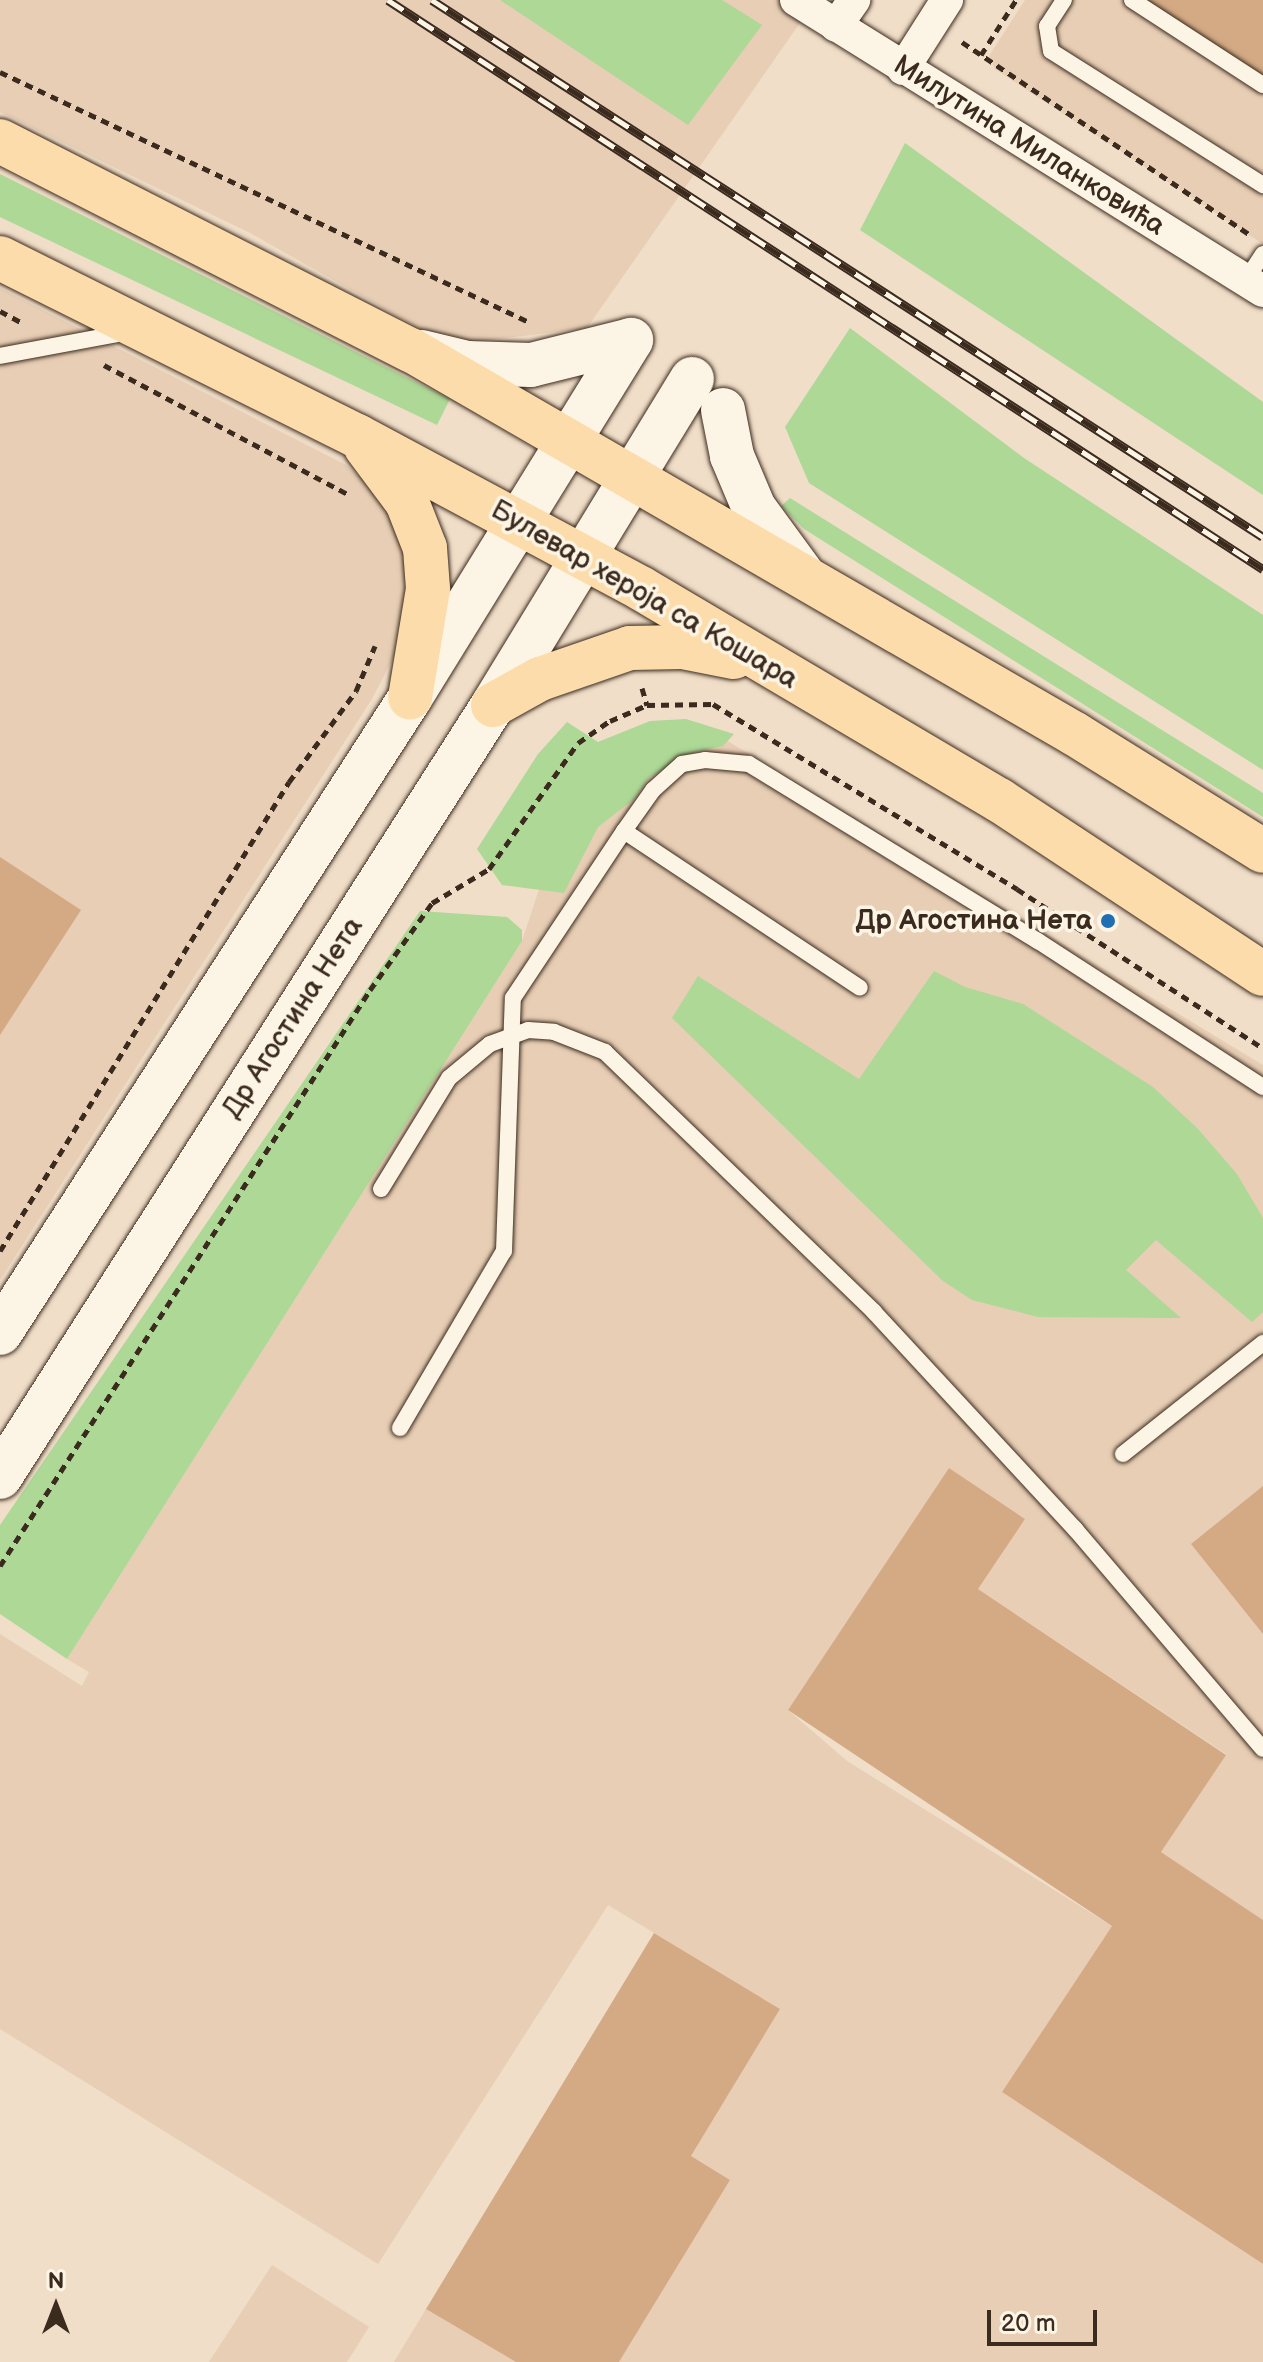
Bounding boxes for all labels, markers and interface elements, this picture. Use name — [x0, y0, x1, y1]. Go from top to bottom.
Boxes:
street label: Милутина Миланковића — [887, 49, 1171, 243]
street label: Булевар хероја са Кошара — [485, 493, 803, 697]
place label: Др Агостина Нета — [856, 904, 1092, 938]
street label: Др Агостина Нета — [216, 911, 370, 1125]
marker: Др Агостина Нета — [1099, 912, 1117, 930]
north arrow — [16, 2266, 96, 2346]
text: N — [48, 2268, 64, 2295]
scale bar — [991, 2294, 1101, 2344]
text: 20 m — [1001, 2309, 1056, 2338]

